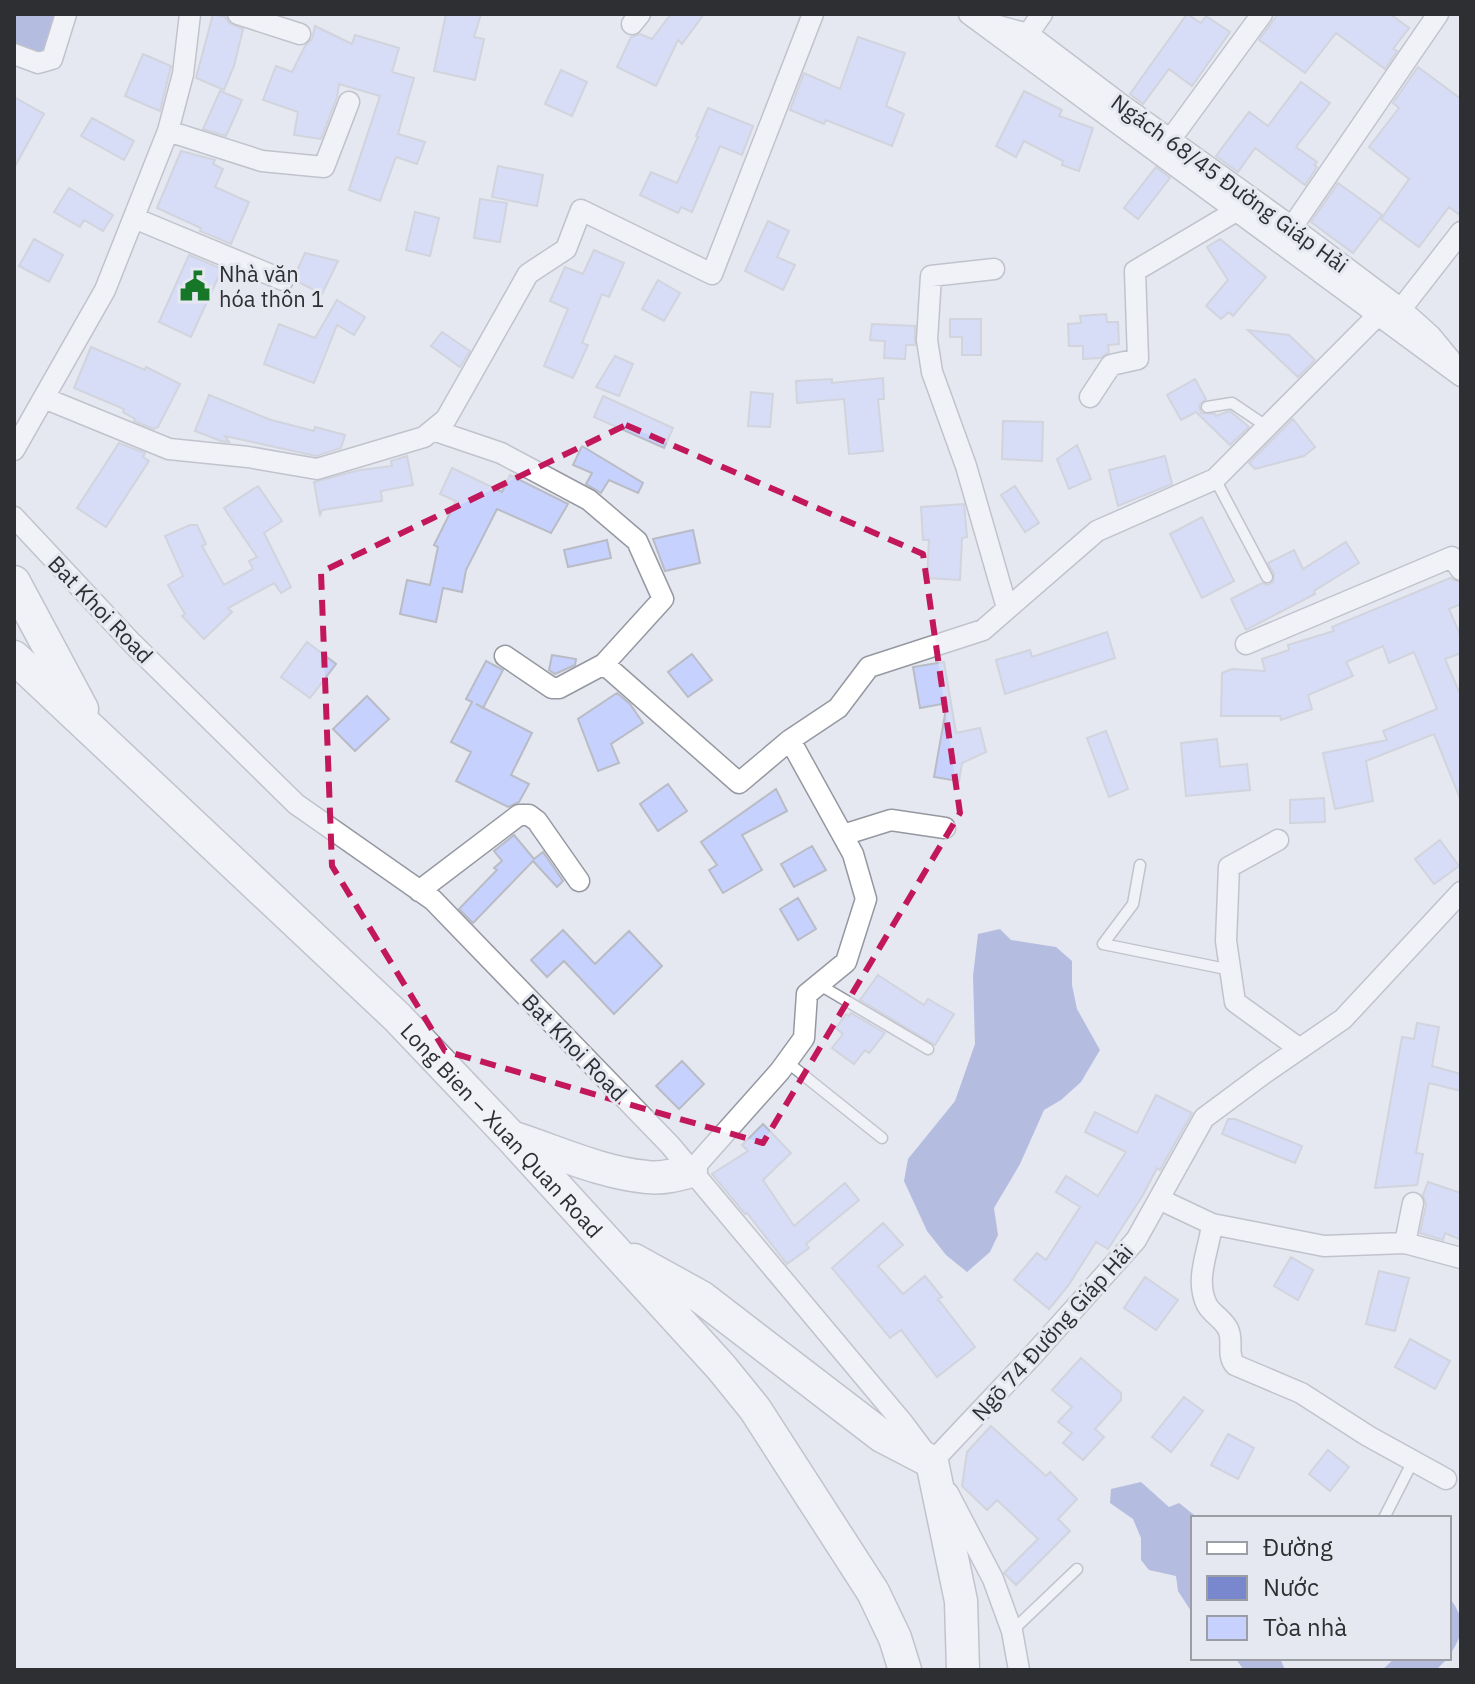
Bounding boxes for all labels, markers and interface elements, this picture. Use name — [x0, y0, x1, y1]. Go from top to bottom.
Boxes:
street label: Ngách 68/45 Đường Giáp Hải — [1106, 87, 1354, 279]
place label: Nhà văn hóa thôn 1 — [219, 259, 324, 313]
public building icon: Nhà văn hóa thôn 1 — [178, 269, 212, 303]
street label: Bat Khoi Road — [42, 549, 160, 669]
street label: Bat Khoi Road — [516, 987, 634, 1107]
street label: Long Bien – Xuan Quan Road — [395, 1016, 610, 1243]
street label: Ngõ 74 Đường Giáp Hải — [965, 1237, 1139, 1427]
legend — [1191, 1516, 1451, 1660]
text: Đường — [1263, 1531, 1333, 1563]
text: Nước — [1263, 1571, 1319, 1603]
text: Tòa nhà — [1263, 1611, 1347, 1643]

